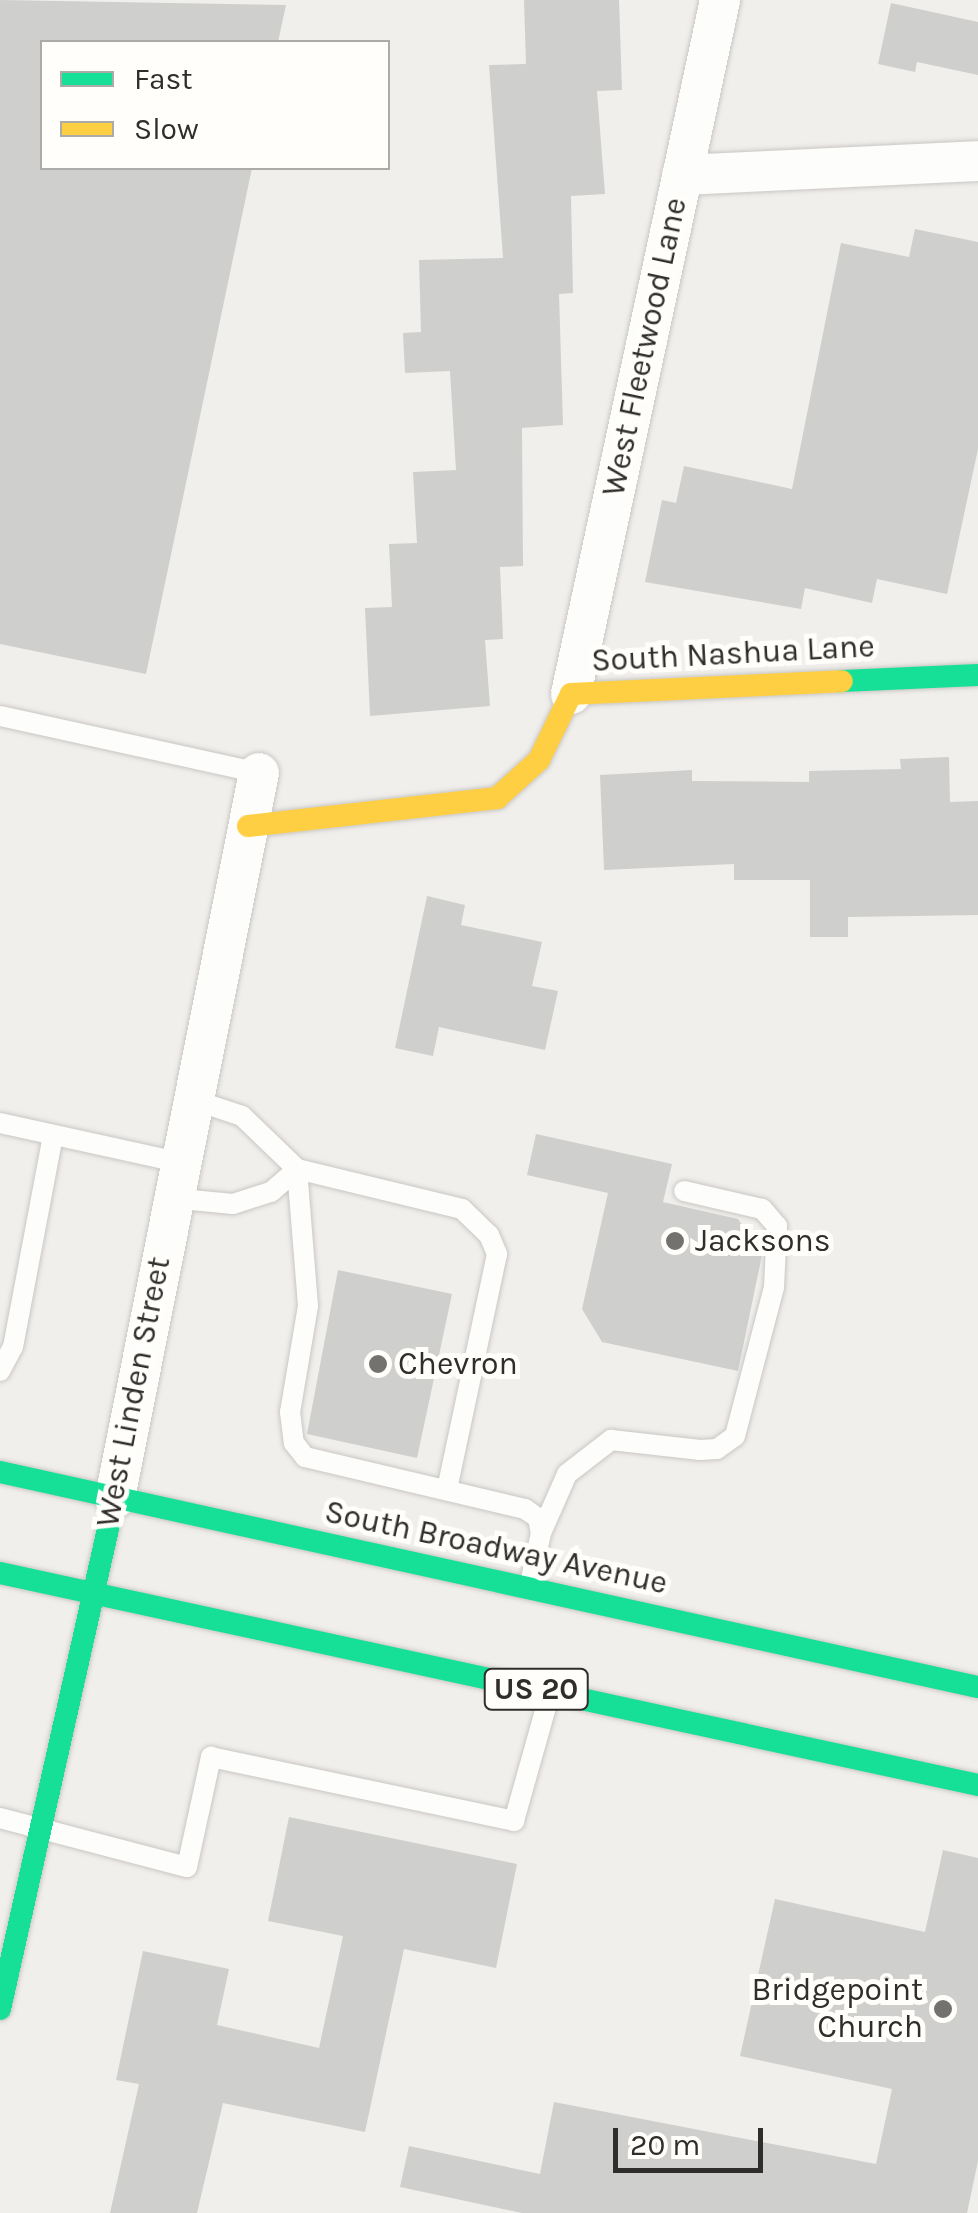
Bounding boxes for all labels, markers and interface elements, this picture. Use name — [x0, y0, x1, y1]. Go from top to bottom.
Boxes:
legend — [40, 40, 390, 170]
text: Fast — [134, 61, 193, 97]
text: Slow — [134, 111, 199, 147]
street label: West Fleetwood Lane — [595, 194, 695, 500]
street label: South Nashua Lane — [590, 627, 876, 681]
place label: Jacksons — [695, 1222, 831, 1260]
marker: Jacksons — [664, 1230, 686, 1252]
street label: West Linden Street — [89, 1254, 179, 1530]
place label: Chevron — [398, 1345, 518, 1383]
marker: Chevron — [367, 1353, 389, 1375]
street label: South Broadway Avenue — [321, 1493, 671, 1603]
road number: US 20 — [484, 1664, 588, 1714]
place label: Bridgepoint Church — [751, 1972, 923, 2047]
marker: Bridgepoint Church — [932, 1998, 954, 2020]
scale bar — [618, 2108, 768, 2170]
text: 20 m — [630, 2127, 700, 2163]

